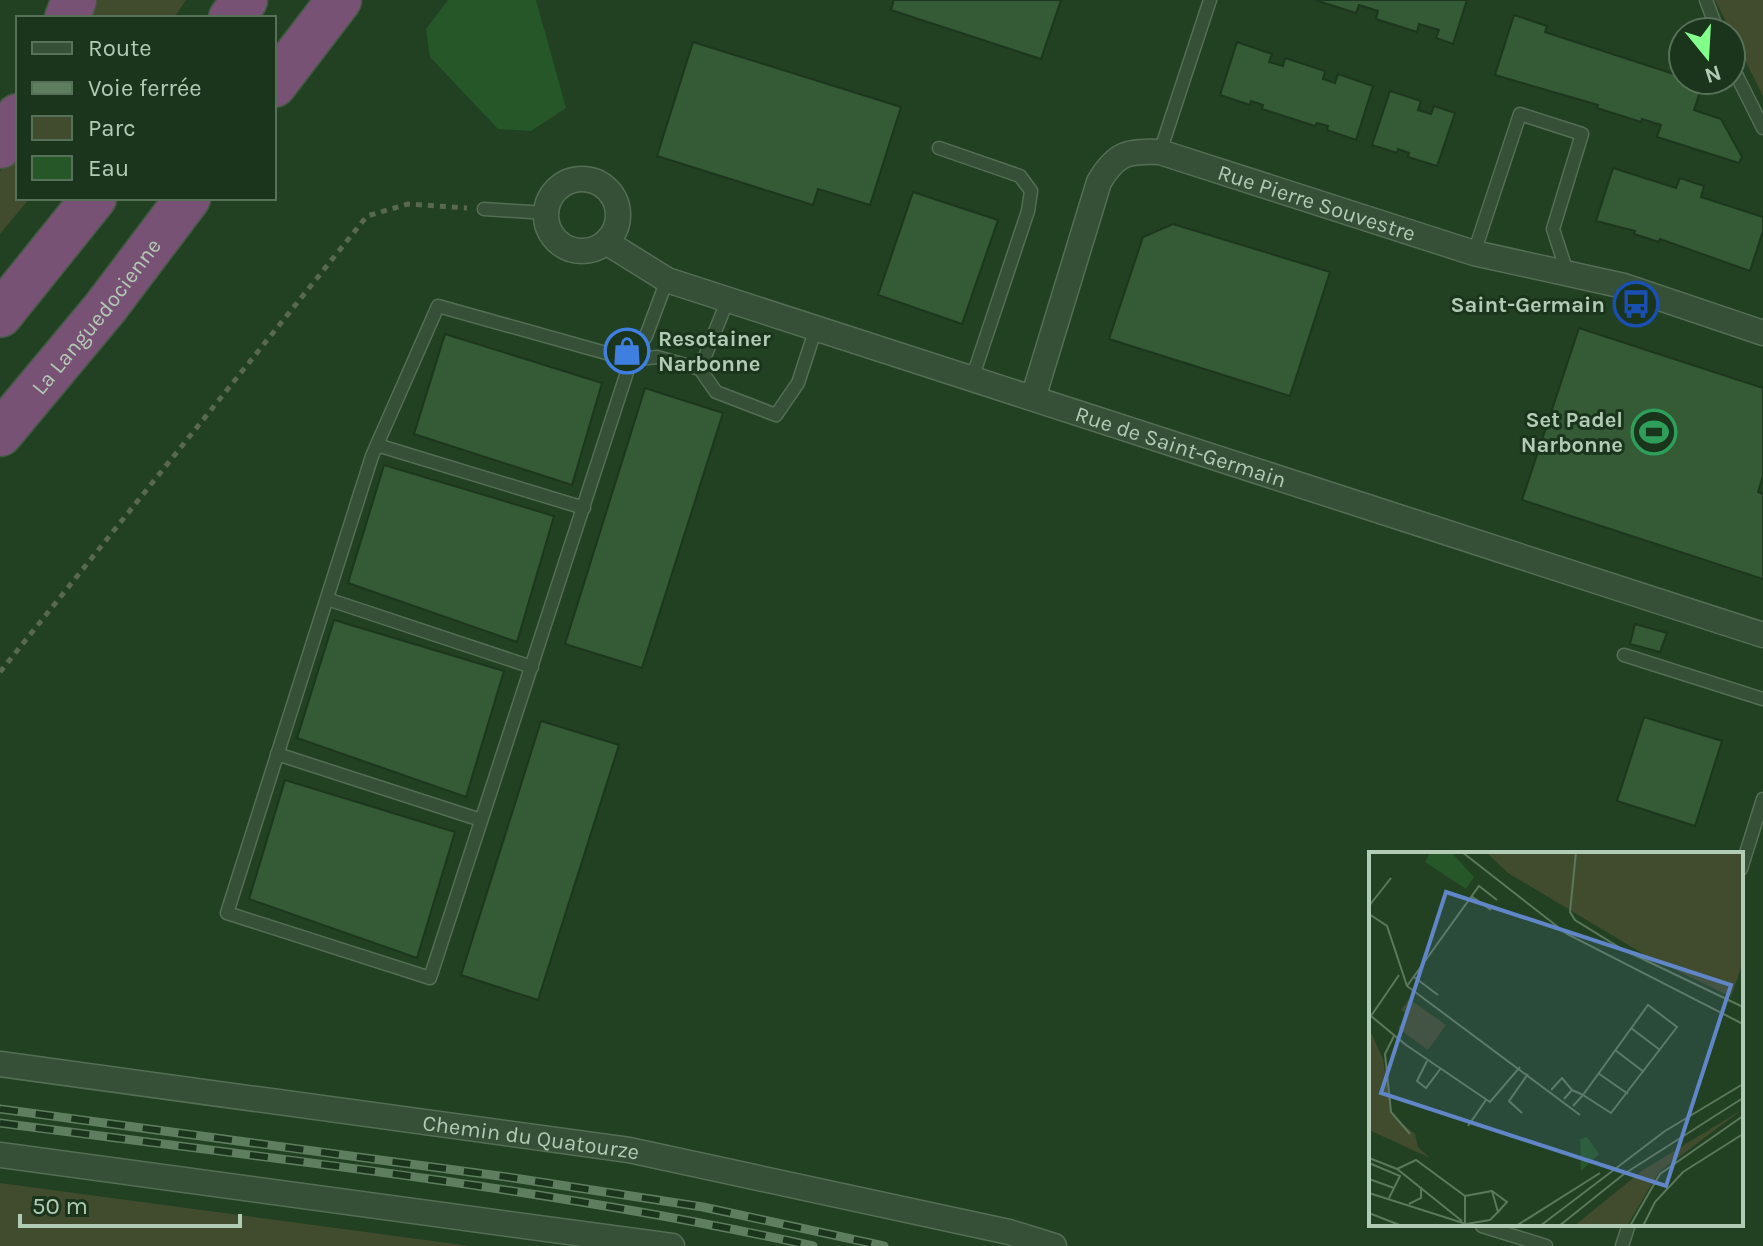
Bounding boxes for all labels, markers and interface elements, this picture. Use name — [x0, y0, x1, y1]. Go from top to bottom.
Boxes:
legend — [16, 16, 276, 200]
north arrow — [1667, 16, 1747, 96]
text: Route — [88, 34, 152, 62]
text: N — [1701, 59, 1724, 89]
text: Voie ferrée — [88, 74, 202, 102]
text: Parc — [88, 114, 136, 142]
text: Eau — [88, 154, 129, 182]
street label: Rue Pierre Souvestre — [1214, 159, 1419, 247]
street label: La Languedocienne — [26, 233, 167, 400]
bus stop icon: Saint-Germain — [1612, 280, 1660, 328]
place label: Saint-Germain — [1450, 292, 1605, 318]
place label: Resotainer Narbonne — [658, 326, 771, 377]
shop icon: Resotainer Narbonne — [603, 327, 651, 375]
street label: Rue de Saint-Germain — [1072, 401, 1289, 494]
place label: Set Padel Narbonne — [1521, 407, 1623, 458]
sports icon: Set Padel Narbonne — [1630, 408, 1678, 456]
inset map — [1369, 852, 1743, 1226]
street label: Chemin du Quatourze — [421, 1110, 642, 1166]
scale bar — [20, 1178, 240, 1228]
text: 50 m — [32, 1192, 88, 1220]

